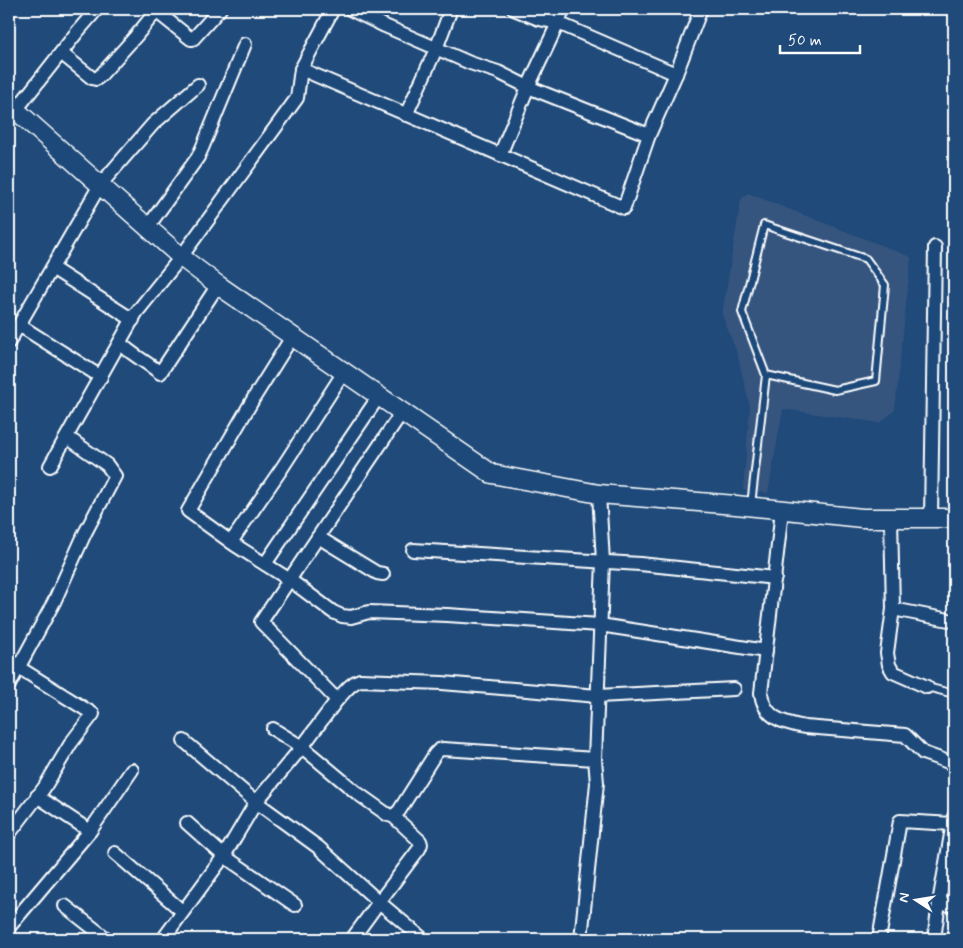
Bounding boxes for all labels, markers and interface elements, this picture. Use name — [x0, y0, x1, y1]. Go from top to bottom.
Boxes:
scale bar — [780, 22, 860, 54]
text: 50 m — [788, 31, 822, 51]
north arrow — [890, 876, 940, 926]
text: N — [894, 891, 914, 904]

